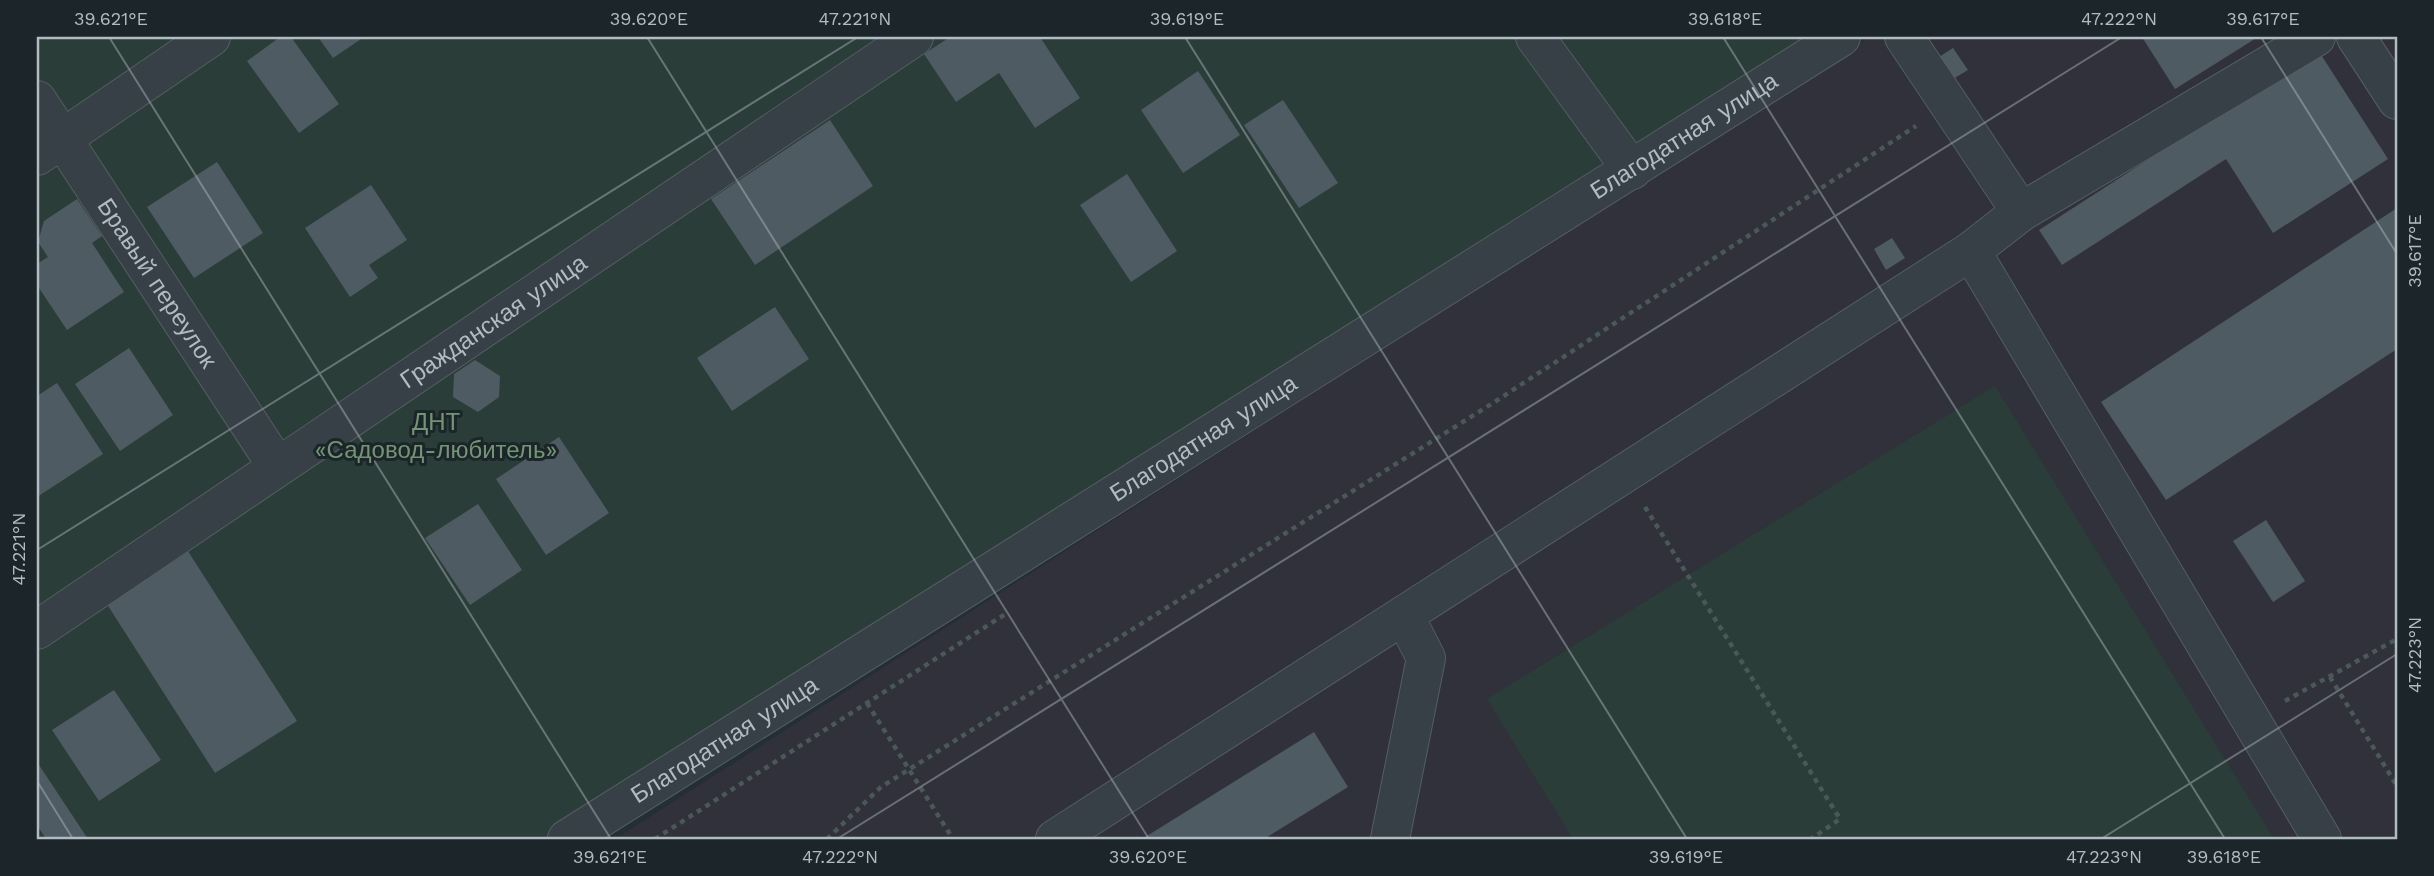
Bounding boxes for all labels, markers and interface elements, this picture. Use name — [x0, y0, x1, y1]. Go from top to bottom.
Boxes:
text: 39.621°E — [74, 8, 148, 29]
text: 39.620°E — [610, 8, 688, 29]
text: 47.221°N — [819, 8, 891, 29]
text: 39.619°E — [1150, 8, 1224, 29]
text: 39.618°E — [1688, 8, 1762, 29]
text: 47.222°N — [2081, 8, 2157, 29]
text: 39.617°E — [2226, 8, 2300, 29]
street label: Благодатная улица — [1585, 66, 1783, 205]
street label: Бравый переулок — [92, 193, 223, 373]
text: 39.617°E — [2404, 214, 2425, 288]
street label: Гражданская улица — [395, 248, 592, 394]
street label: Благодатная улица — [1105, 369, 1303, 508]
park label: ДНТ «Садовод-любитель» — [315, 408, 557, 464]
text: 47.221°N — [8, 513, 29, 585]
text: 47.223°N — [2404, 617, 2425, 693]
street label: Благодатная улица — [626, 670, 824, 809]
text: 39.621°E — [573, 846, 647, 867]
text: 47.222°N — [802, 846, 878, 867]
text: 39.620°E — [1109, 846, 1187, 867]
text: 39.619°E — [1649, 846, 1723, 867]
text: 47.223°N — [2066, 846, 2142, 867]
text: 39.618°E — [2187, 846, 2261, 867]

